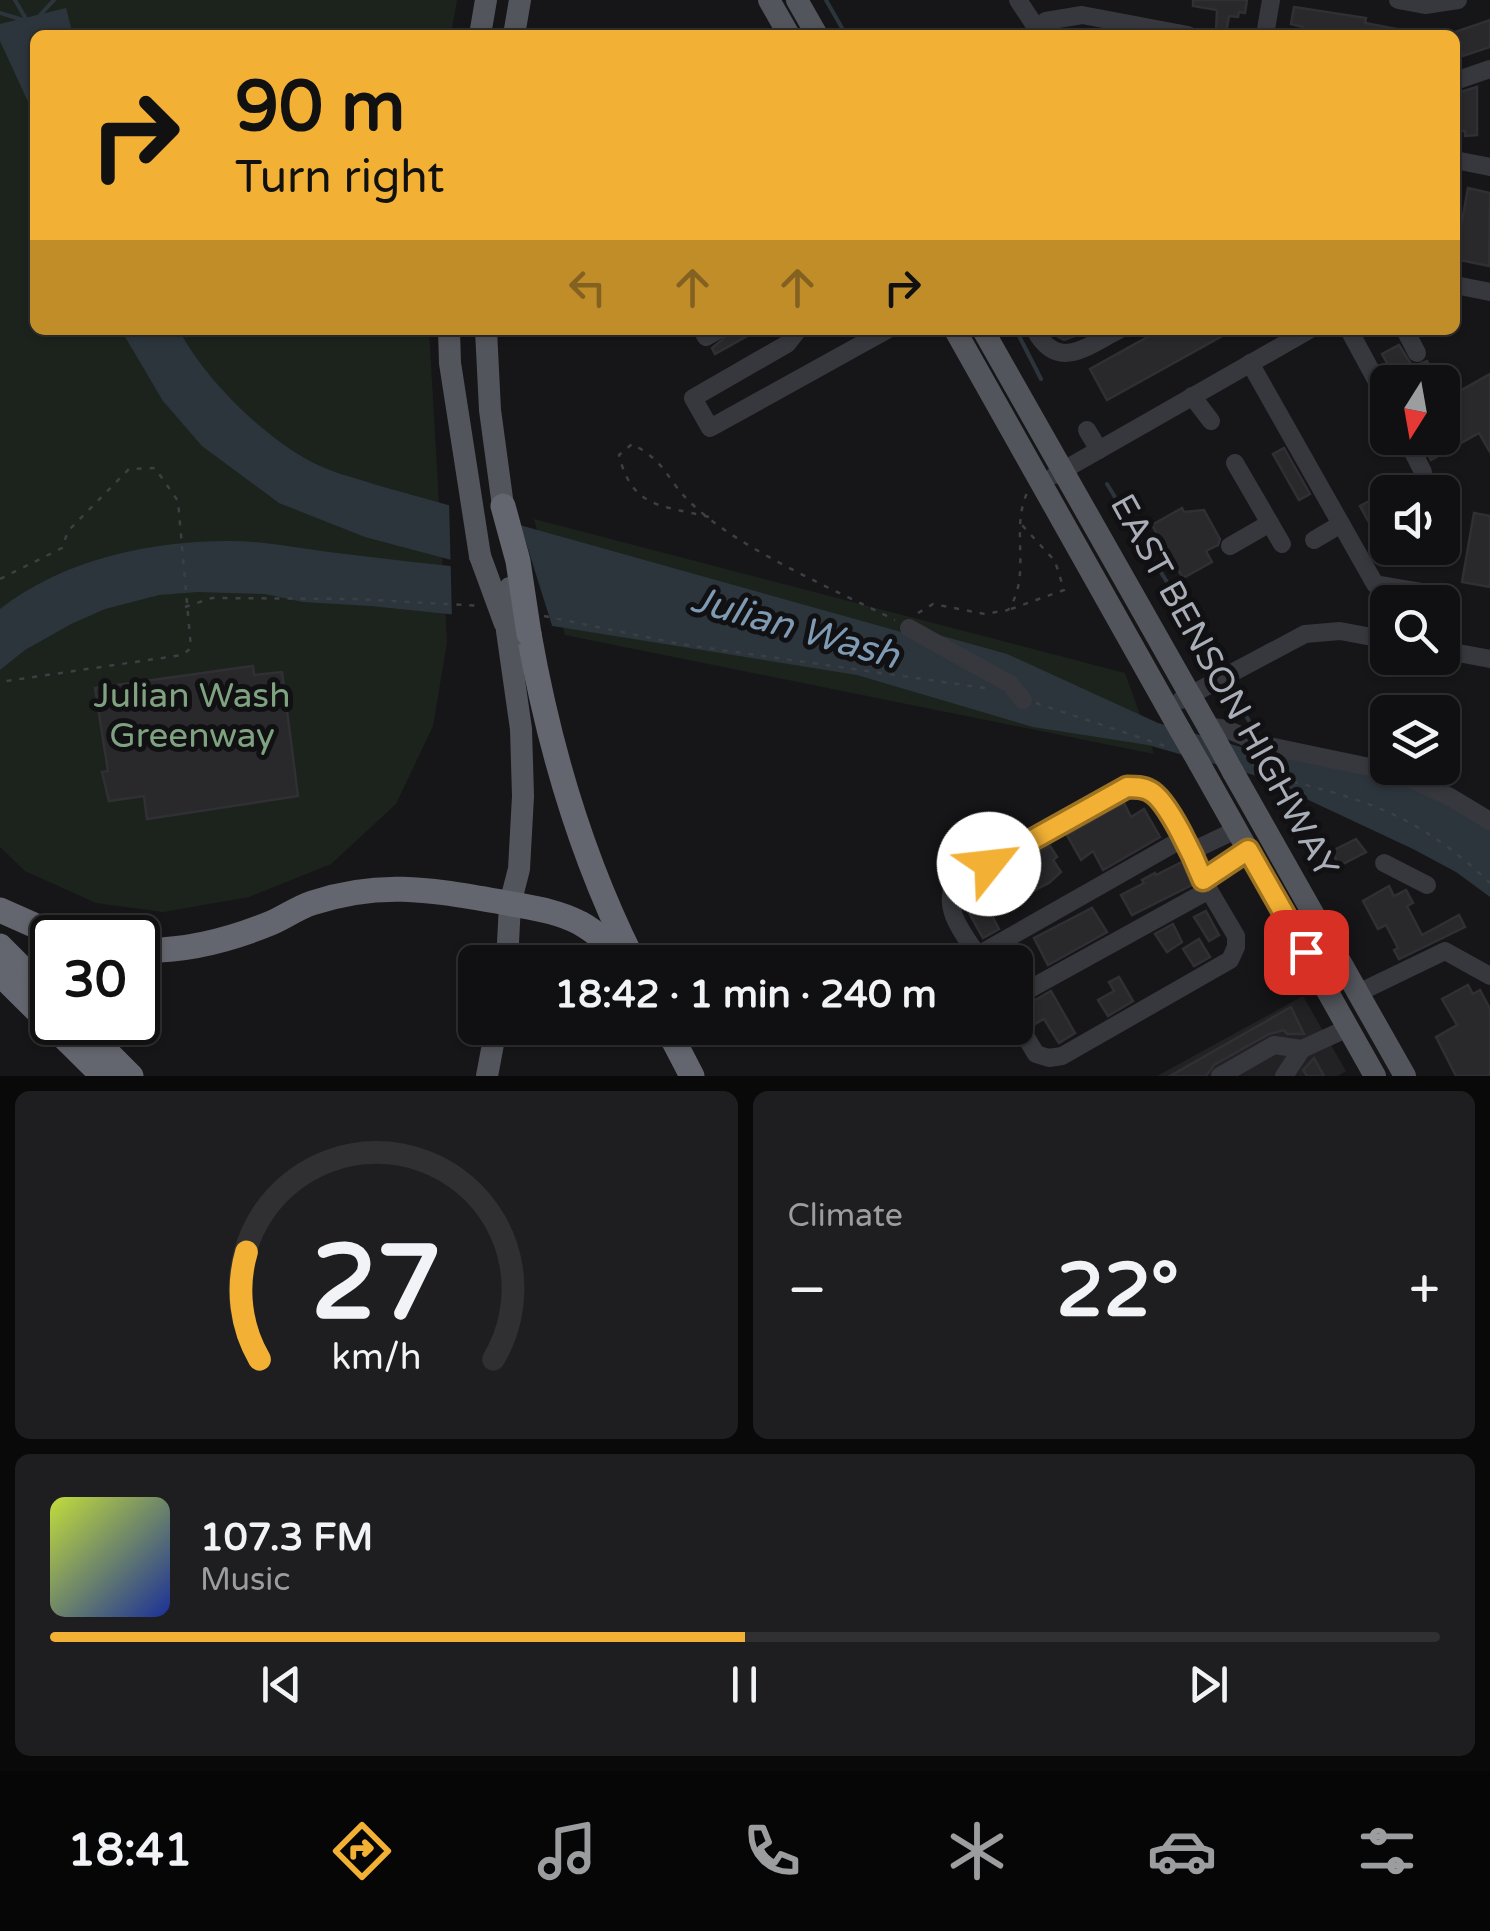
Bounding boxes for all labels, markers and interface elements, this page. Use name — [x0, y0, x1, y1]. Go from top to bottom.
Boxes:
text: 90 m — [235, 66, 405, 150]
icon: right — [70, 70, 200, 200]
text: Turn right — [235, 151, 444, 205]
icon: left — [560, 260, 615, 315]
icon: ahead — [665, 260, 720, 315]
icon: ahead — [770, 260, 825, 315]
icon: right — [875, 260, 930, 315]
north arrow — [1370, 365, 1460, 455]
map controls — [1370, 365, 1460, 785]
button: sound — [1370, 475, 1460, 565]
street label: EAST BENSON HIGHWAY — [1101, 487, 1347, 885]
water label: Julian Wash — [686, 576, 905, 680]
button: search — [1370, 585, 1460, 675]
park label: Julian Wash Greenway — [94, 675, 290, 757]
button: layers — [1370, 695, 1460, 785]
position arrow — [937, 812, 1041, 916]
pin — [1264, 910, 1349, 995]
speed limit sign: 30 — [30, 915, 160, 1045]
icon: arrive — [1279, 925, 1334, 980]
text: 18:42 · 1 min · 240 m — [554, 972, 937, 1018]
text: Climate — [788, 1197, 903, 1235]
text: 27 — [311, 1222, 442, 1347]
text: 22° — [1057, 1246, 1179, 1336]
text: − — [788, 1258, 827, 1324]
text: + — [1409, 1258, 1440, 1324]
text: km/h — [331, 1336, 421, 1379]
text: 107.3 FM — [200, 1515, 373, 1561]
text: Music — [200, 1561, 290, 1599]
icon: previous — [254, 1657, 309, 1712]
icon: pause — [717, 1657, 772, 1712]
icon: next — [1181, 1657, 1236, 1712]
icon: directions — [327, 1816, 397, 1886]
icon: music — [532, 1816, 602, 1886]
icon: phone — [737, 1816, 807, 1886]
icon: climate — [942, 1816, 1012, 1886]
icon: car — [1147, 1816, 1217, 1886]
icon: filters — [1352, 1816, 1422, 1886]
text: 18:41 — [68, 1824, 192, 1878]

